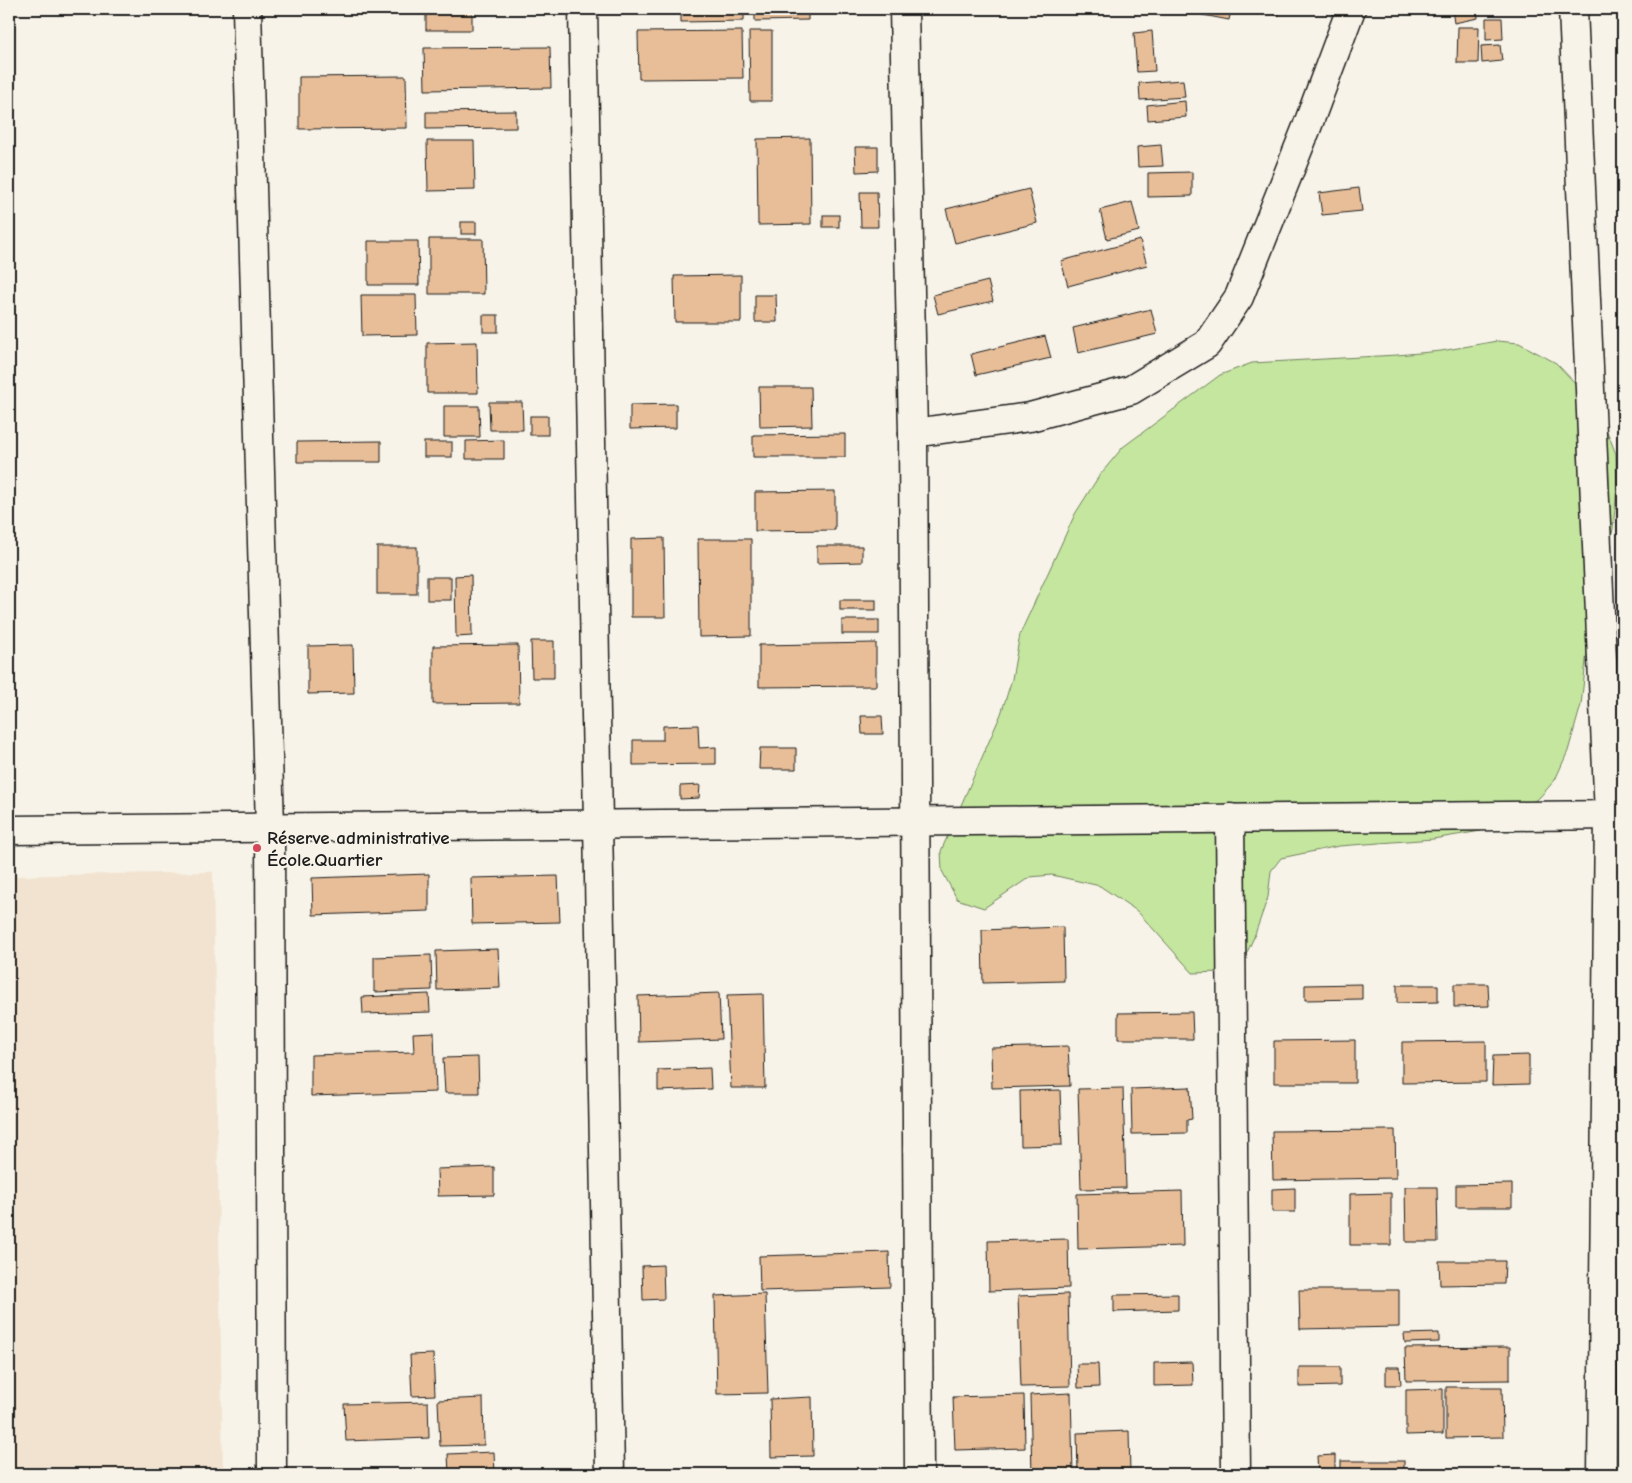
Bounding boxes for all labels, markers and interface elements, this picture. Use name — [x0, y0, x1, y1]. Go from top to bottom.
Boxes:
place label: Réserve administrative École.Quartier — [267, 827, 450, 871]
marker: Réserve administrative École.Quartier — [251, 842, 263, 854]

